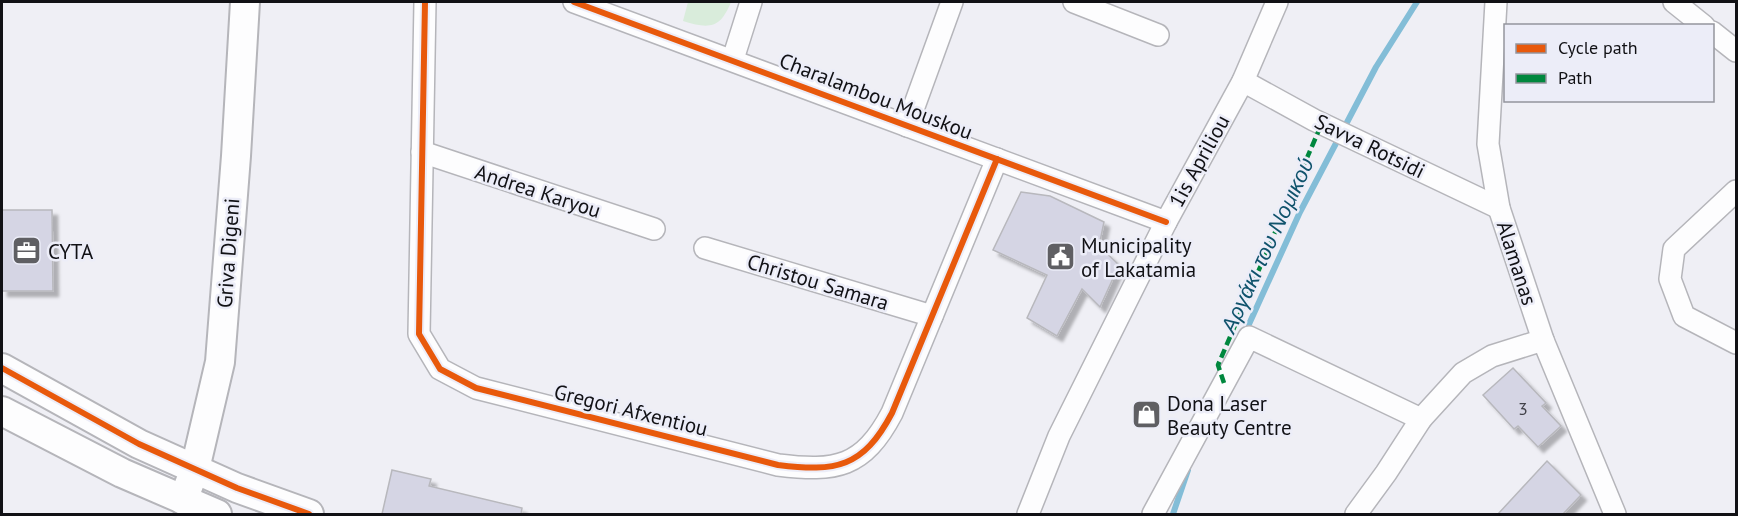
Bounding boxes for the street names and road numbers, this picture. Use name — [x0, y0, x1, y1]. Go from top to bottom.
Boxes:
street label: Charalambou Mouskou — [775, 47, 977, 145]
street label: Savva Rotsidi — [1310, 108, 1430, 184]
street label: 1is Apriliou — [1163, 110, 1235, 212]
street label: Andrea Karyou — [472, 158, 604, 224]
street label: Griva Digeni — [211, 197, 245, 309]
street label: Alamanas — [1491, 217, 1543, 309]
street label: Christou Samara — [744, 248, 892, 316]
street label: Gregori Afxentiou — [551, 378, 711, 442]

